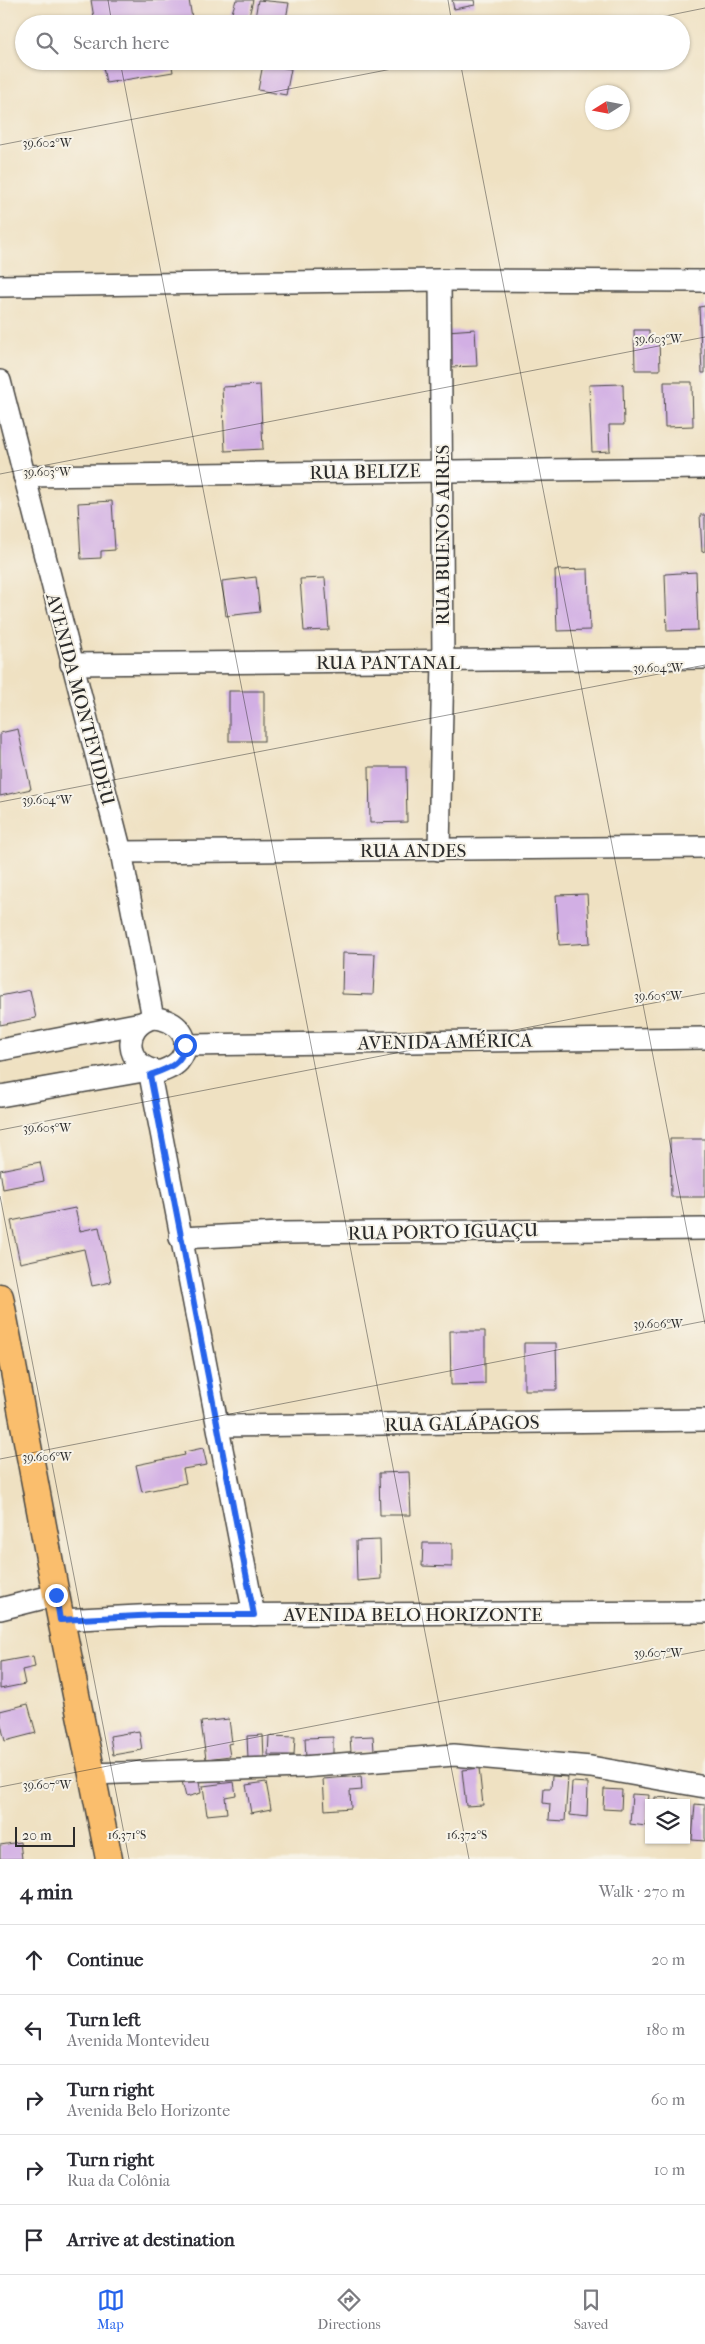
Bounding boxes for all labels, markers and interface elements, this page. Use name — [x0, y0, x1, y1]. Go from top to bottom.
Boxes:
search box — [15, 15, 690, 70]
icon: search — [33, 29, 61, 57]
text: Search here — [73, 32, 169, 54]
north arrow — [585, 85, 630, 130]
text: 39.602°W — [23, 136, 73, 150]
text: 39.603°W — [634, 332, 683, 346]
street label: RUA BUENOS AIRES — [432, 444, 454, 625]
street label: RUA BELIZE — [309, 460, 421, 484]
text: 39.603°W — [23, 465, 72, 479]
street label: AVENIDA MONTEVIDEU — [41, 590, 119, 808]
street label: RUA PANTANAL — [316, 652, 461, 674]
text: 39.604°W — [633, 661, 684, 675]
text: 39.604°W — [22, 793, 73, 807]
street label: RUA ANDES — [360, 840, 467, 862]
text: 39.605°W — [634, 989, 683, 1003]
street label: AVENIDA AMÉRICA — [356, 1029, 533, 1055]
route start — [174, 1034, 197, 1057]
text: 39.605°W — [23, 1121, 72, 1135]
street label: RUA PORTO IGUAÇU — [348, 1219, 539, 1246]
text: 39.606°W — [633, 1317, 684, 1331]
street label: RUA GALÁPAGOS — [384, 1412, 540, 1436]
text: 39.606°W — [22, 1450, 73, 1464]
route end — [45, 1584, 68, 1607]
street label: AVENIDA BELO HORIZONTE — [282, 1604, 543, 1626]
text: 39.607°W — [634, 1646, 684, 1660]
text: 39.607°W — [23, 1778, 73, 1792]
map controls — [645, 1799, 690, 1844]
button: layers — [645, 1799, 690, 1844]
scale bar — [15, 1824, 75, 1847]
text: 20 m — [22, 1827, 52, 1844]
text: 16.371°S — [108, 1828, 146, 1842]
text: 16.372°S — [447, 1828, 487, 1842]
text: 4 min — [20, 1880, 73, 1904]
text: Walk · 270 m — [599, 1882, 685, 1901]
icon: ahead — [20, 1946, 48, 1974]
text: Continue — [67, 1949, 143, 1971]
text: 20 m — [651, 1950, 685, 1969]
text: Turn left — [67, 2009, 141, 2031]
icon: left — [20, 2016, 48, 2044]
text: 180 m — [646, 2020, 685, 2039]
text: Avenida Montevideu — [67, 2031, 209, 2050]
text: Turn right — [67, 2079, 154, 2101]
icon: right — [20, 2086, 48, 2114]
text: 60 m — [651, 2090, 685, 2109]
text: Avenida Belo Horizonte — [67, 2101, 230, 2120]
text: Turn right — [67, 2149, 154, 2171]
icon: right — [20, 2156, 48, 2184]
text: 10 m — [654, 2160, 685, 2179]
text: Rua da Colônia — [67, 2171, 170, 2190]
icon: arrive — [20, 2226, 48, 2254]
text: Arrive at destination — [67, 2229, 235, 2251]
tab: Map — [97, 2286, 125, 2333]
tab: Directions — [318, 2286, 381, 2333]
tab: Saved — [574, 2286, 608, 2333]

